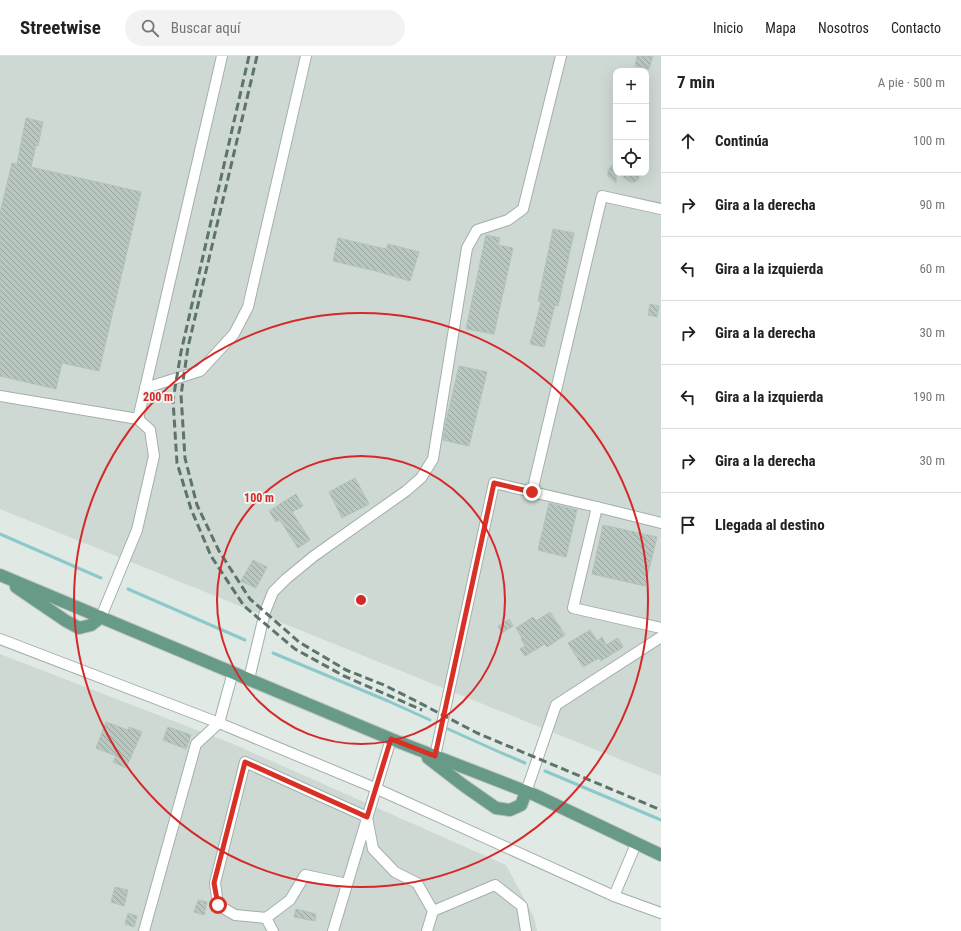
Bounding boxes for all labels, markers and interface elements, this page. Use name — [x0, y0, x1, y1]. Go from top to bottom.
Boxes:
search box — [125, 10, 405, 46]
text: Streetwise — [20, 16, 101, 39]
icon: search — [139, 17, 161, 39]
text: Buscar aquí — [171, 19, 241, 37]
text: Inicio — [713, 20, 743, 36]
text: Mapa — [765, 20, 796, 36]
text: Nosotros — [818, 20, 869, 36]
text: Contacto — [891, 20, 941, 36]
map controls — [613, 68, 649, 176]
button: + — [613, 68, 649, 104]
text: 7 min — [677, 72, 715, 92]
text: A pie · 500 m — [878, 75, 945, 90]
button: − — [613, 104, 649, 140]
icon: ahead — [677, 130, 699, 152]
text: Continúa — [715, 132, 769, 150]
text: 100 m — [913, 133, 945, 148]
button: locate — [613, 140, 649, 176]
icon: right — [677, 194, 699, 216]
text: Gira a la derecha — [715, 196, 816, 214]
text: 90 m — [919, 197, 945, 212]
icon: left — [677, 258, 699, 280]
text: Gira a la izquierda — [715, 260, 823, 278]
text: 60 m — [919, 261, 945, 276]
icon: right — [677, 322, 699, 344]
text: Gira a la derecha — [715, 324, 816, 342]
text: 30 m — [919, 325, 945, 340]
icon: left — [677, 386, 699, 408]
text: Gira a la izquierda — [715, 388, 823, 406]
text: 190 m — [913, 389, 945, 404]
text: 200 m — [143, 390, 173, 404]
icon: right — [677, 450, 699, 472]
text: Gira a la derecha — [715, 452, 816, 470]
text: 30 m — [919, 453, 945, 468]
route end — [523, 483, 541, 501]
text: 100 m — [244, 491, 274, 505]
icon: arrive — [677, 514, 699, 536]
text: Llegada al destino — [715, 516, 825, 534]
centre of rings — [354, 593, 368, 607]
route start — [209, 896, 227, 914]

